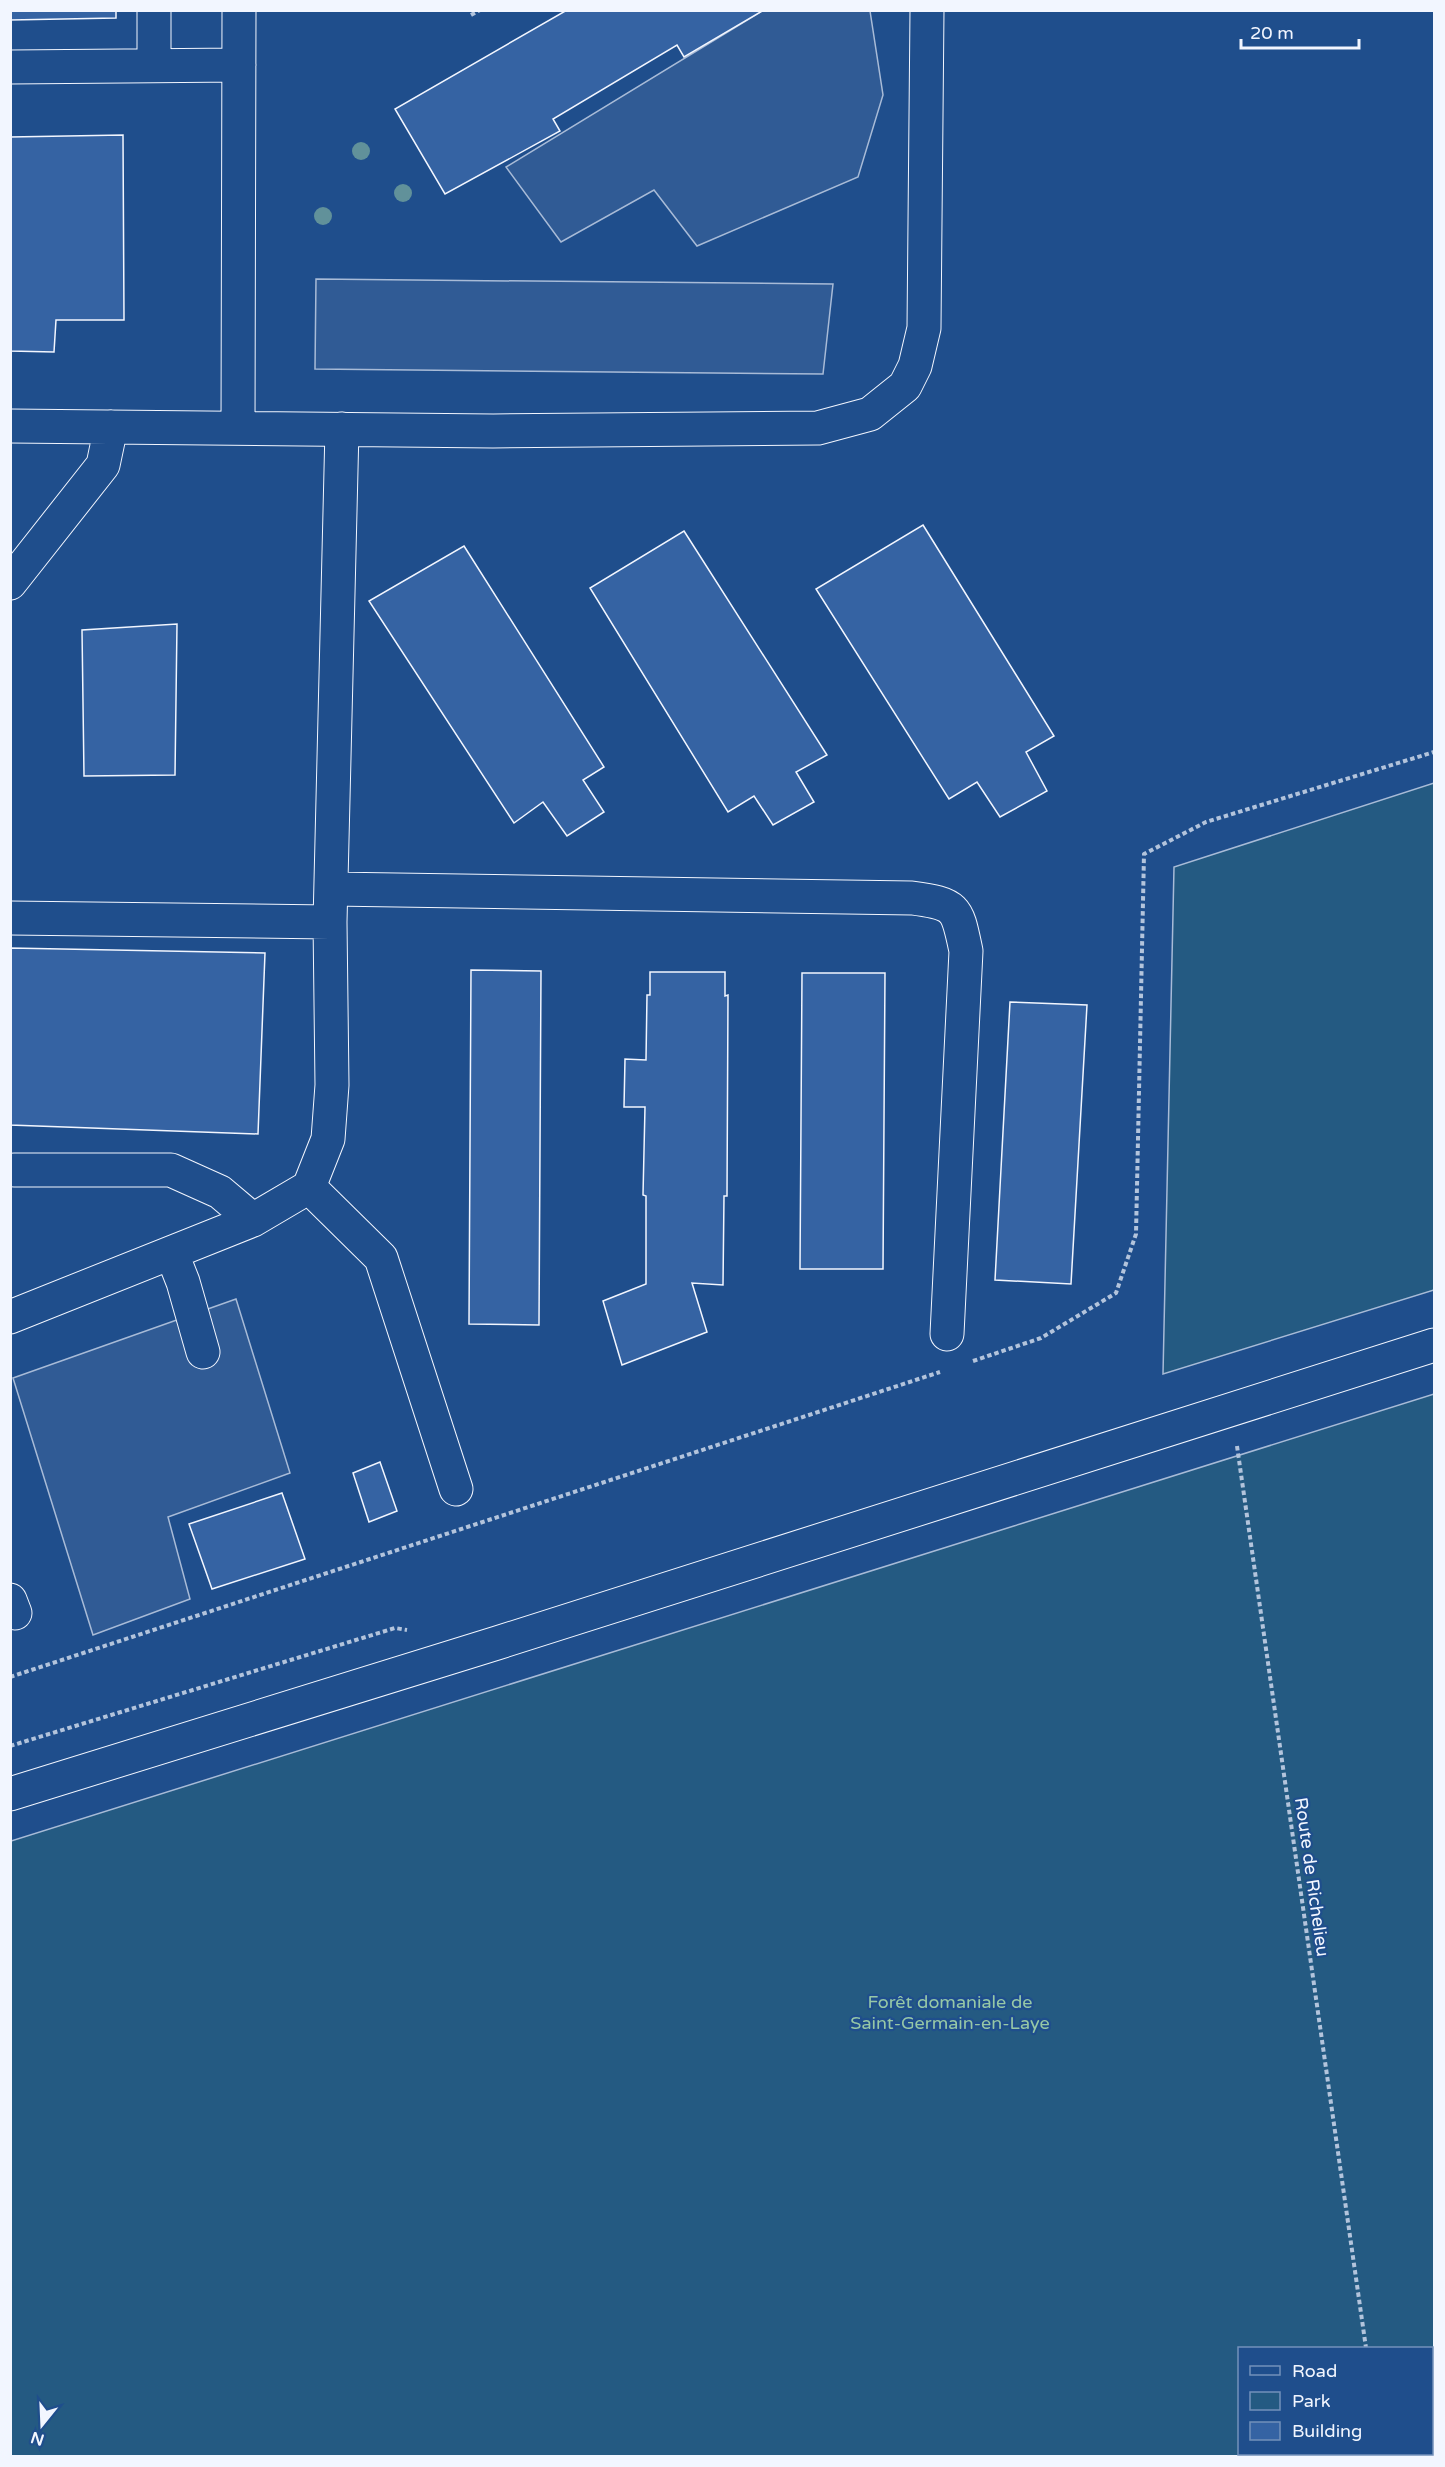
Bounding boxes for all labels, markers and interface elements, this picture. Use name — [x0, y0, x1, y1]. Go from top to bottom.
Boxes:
scale bar — [1241, 12, 1360, 50]
text: 20 m — [1250, 22, 1294, 44]
street label: Route de Richelieu — [1290, 1796, 1334, 1958]
park label: Forêt domaniale de Saint-Germain-en-Laye — [850, 1991, 1050, 2034]
legend — [1238, 2347, 1433, 2455]
text: Road — [1292, 2360, 1337, 2382]
text: Park — [1292, 2390, 1331, 2412]
north arrow — [12, 2395, 72, 2455]
text: Building — [1292, 2420, 1362, 2442]
text: N — [28, 2427, 47, 2450]

